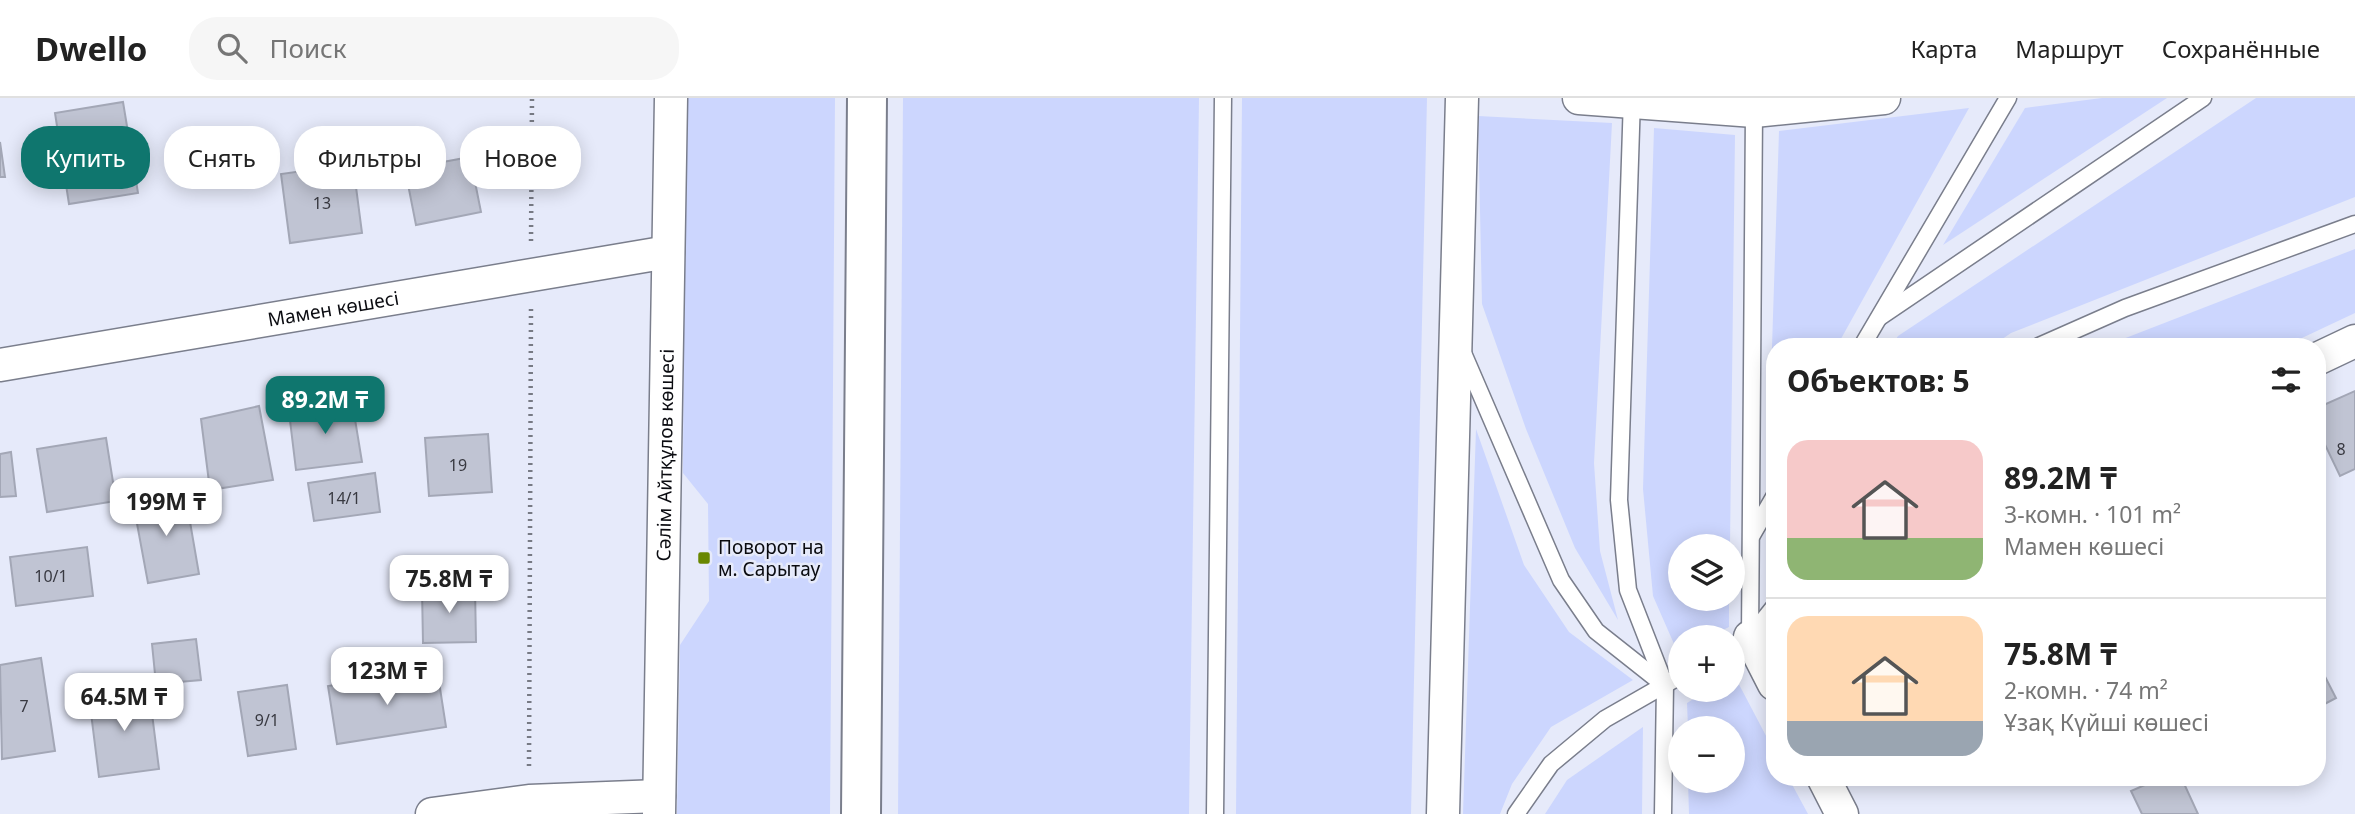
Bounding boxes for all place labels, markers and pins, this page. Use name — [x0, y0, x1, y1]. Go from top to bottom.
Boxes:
pin: 89.2M ₸ — [260, 376, 390, 436]
pin: 199M ₸ — [109, 478, 223, 538]
place label: Поворот на м. Сарытау — [718, 534, 824, 582]
marker: Поворот на м. Сарытау — [696, 550, 712, 566]
pin: 75.8M ₸ — [384, 556, 514, 615]
pin: 123M ₸ — [330, 648, 444, 707]
pin: 64.5M ₸ — [59, 674, 189, 733]

